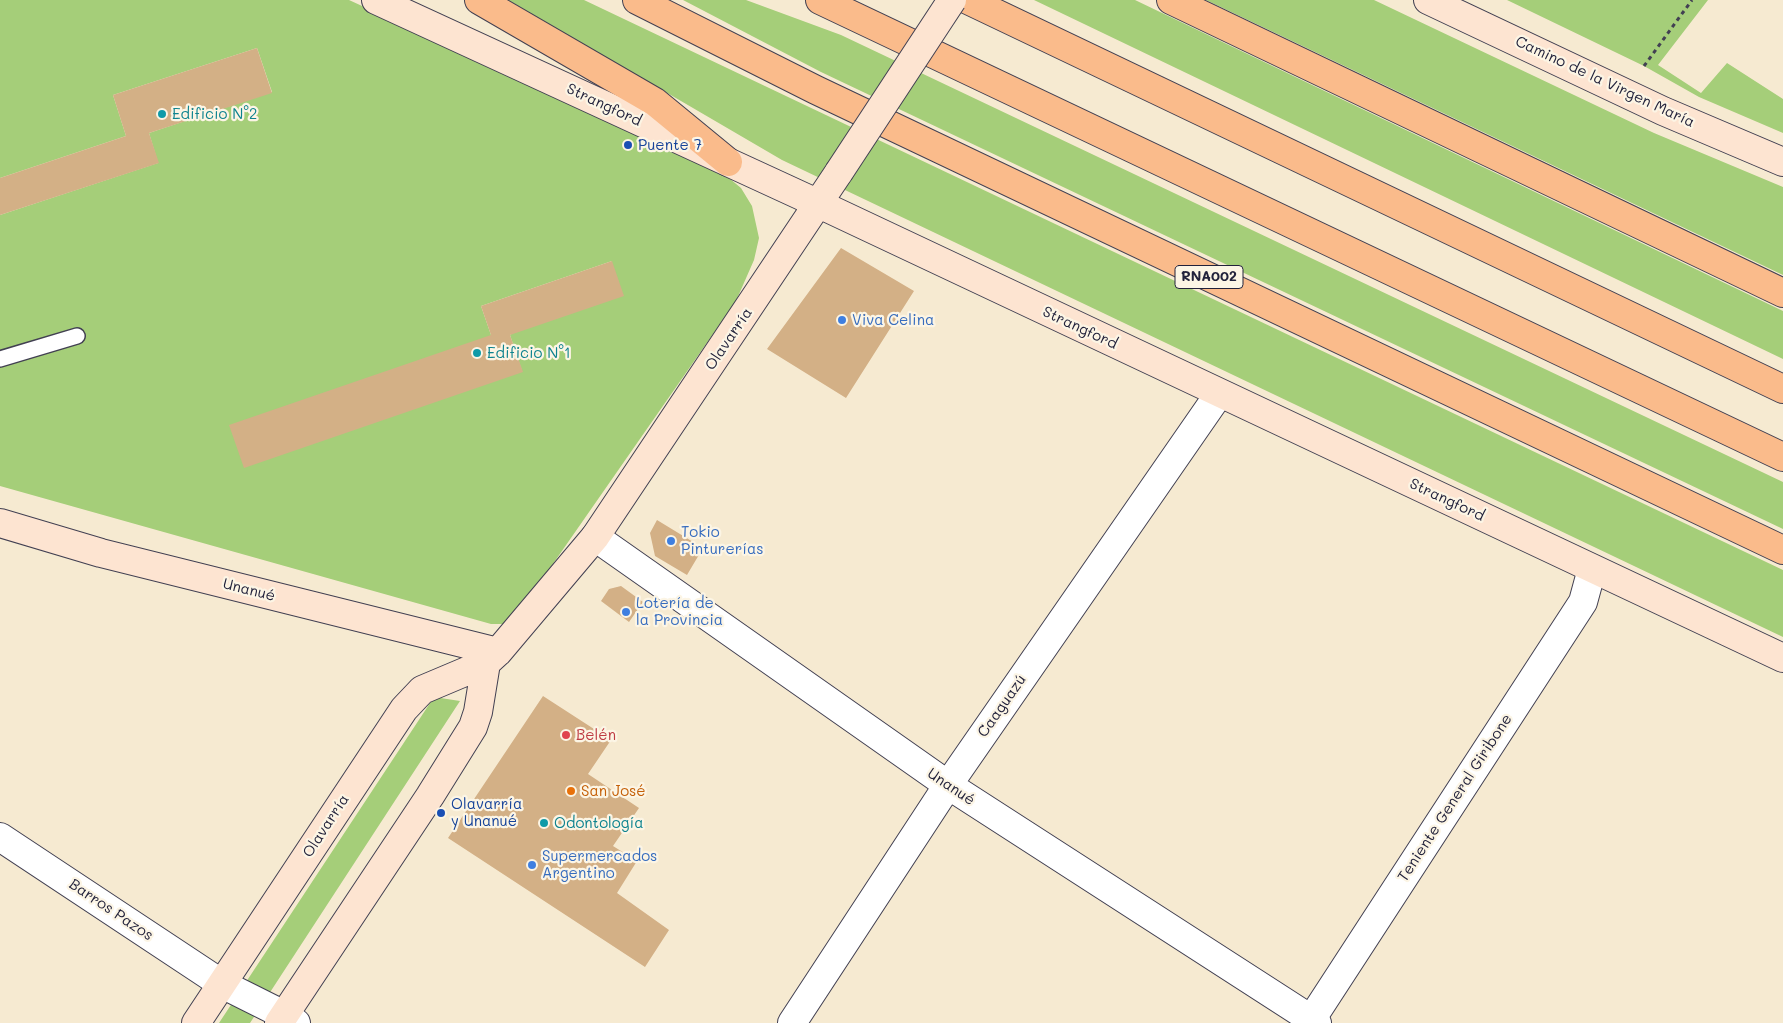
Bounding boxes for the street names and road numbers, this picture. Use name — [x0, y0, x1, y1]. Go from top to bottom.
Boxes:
street label: Camino de la Virgen María — [1512, 32, 1698, 132]
street label: Strangford — [564, 80, 644, 130]
road number: RNA002 — [1175, 266, 1243, 288]
street label: Strangford — [1040, 303, 1120, 353]
street label: Olavarría — [702, 304, 756, 374]
street label: Strangford — [1407, 475, 1487, 525]
street label: Unanué — [221, 575, 277, 605]
street label: Caaguazú — [974, 671, 1030, 741]
street label: Teniente General Giribone — [1394, 711, 1516, 885]
street label: Unanué — [924, 765, 978, 809]
street label: Olavarría — [299, 791, 353, 861]
street label: Barros Pazos — [65, 875, 157, 945]

